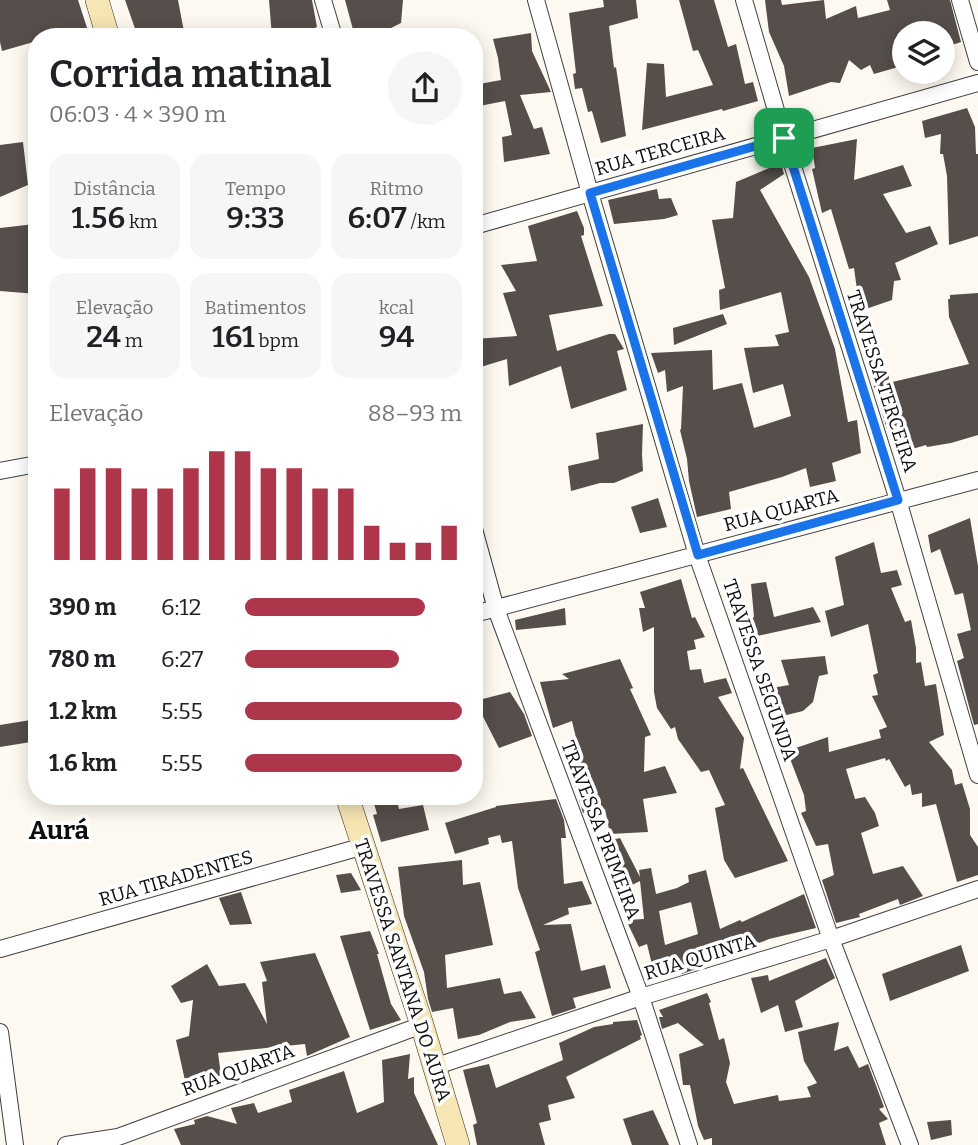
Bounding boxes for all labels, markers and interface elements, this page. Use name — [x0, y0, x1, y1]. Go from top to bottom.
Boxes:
map controls — [892, 21, 955, 84]
button: layers — [892, 21, 955, 84]
text: Corrida matinal — [49, 51, 332, 97]
button: share — [388, 51, 462, 125]
text: 06:03 · 4 × 390 m — [49, 100, 226, 128]
pin — [754, 108, 814, 168]
icon: arrive — [765, 119, 803, 157]
street label: RUA TERCEIRA — [593, 121, 728, 180]
text: Distância — [73, 177, 156, 200]
text: Tempo — [225, 177, 286, 200]
text: Ritmo — [370, 177, 423, 200]
text: 1.56 — [71, 200, 125, 236]
text: 9:33 — [226, 200, 285, 236]
text: 6:07 — [348, 200, 407, 236]
text: km — [125, 210, 158, 233]
text: /km — [407, 210, 446, 233]
street label: TRAVESSA TERCEIRA — [842, 287, 922, 475]
text: Elevação — [75, 296, 154, 319]
text: Batimentos — [205, 296, 306, 319]
text: kcal — [379, 296, 414, 319]
text: 24 — [86, 319, 121, 355]
text: 161 — [212, 319, 255, 355]
text: 94 — [379, 319, 414, 355]
text: m — [121, 329, 143, 352]
text: bpm — [255, 329, 299, 352]
text: Elevação — [49, 399, 144, 427]
text: 88–93 m — [368, 399, 462, 427]
street label: RUA QUARTA — [721, 483, 841, 536]
street label: TRAVESSA SEGUNDA — [718, 576, 802, 764]
text: 390 m — [49, 593, 117, 621]
text: 6:12 — [161, 593, 201, 621]
text: 780 m — [49, 645, 116, 673]
text: 6:27 — [161, 645, 203, 673]
text: 1.2 km — [49, 697, 117, 725]
text: 5:55 — [161, 697, 203, 725]
street label: TRAVESSA PRIMEIRA — [556, 737, 646, 923]
text: 1.6 km — [49, 749, 117, 777]
text: 5:55 — [161, 749, 203, 777]
district label: Aurá — [29, 815, 90, 846]
street label: TRAVESSA SANTANA DO AURA — [350, 836, 457, 1105]
street label: RUA TIRADENTES — [96, 845, 256, 911]
street label: RUA QUINTA — [641, 929, 759, 985]
street label: RUA QUARTA — [179, 1039, 298, 1101]

